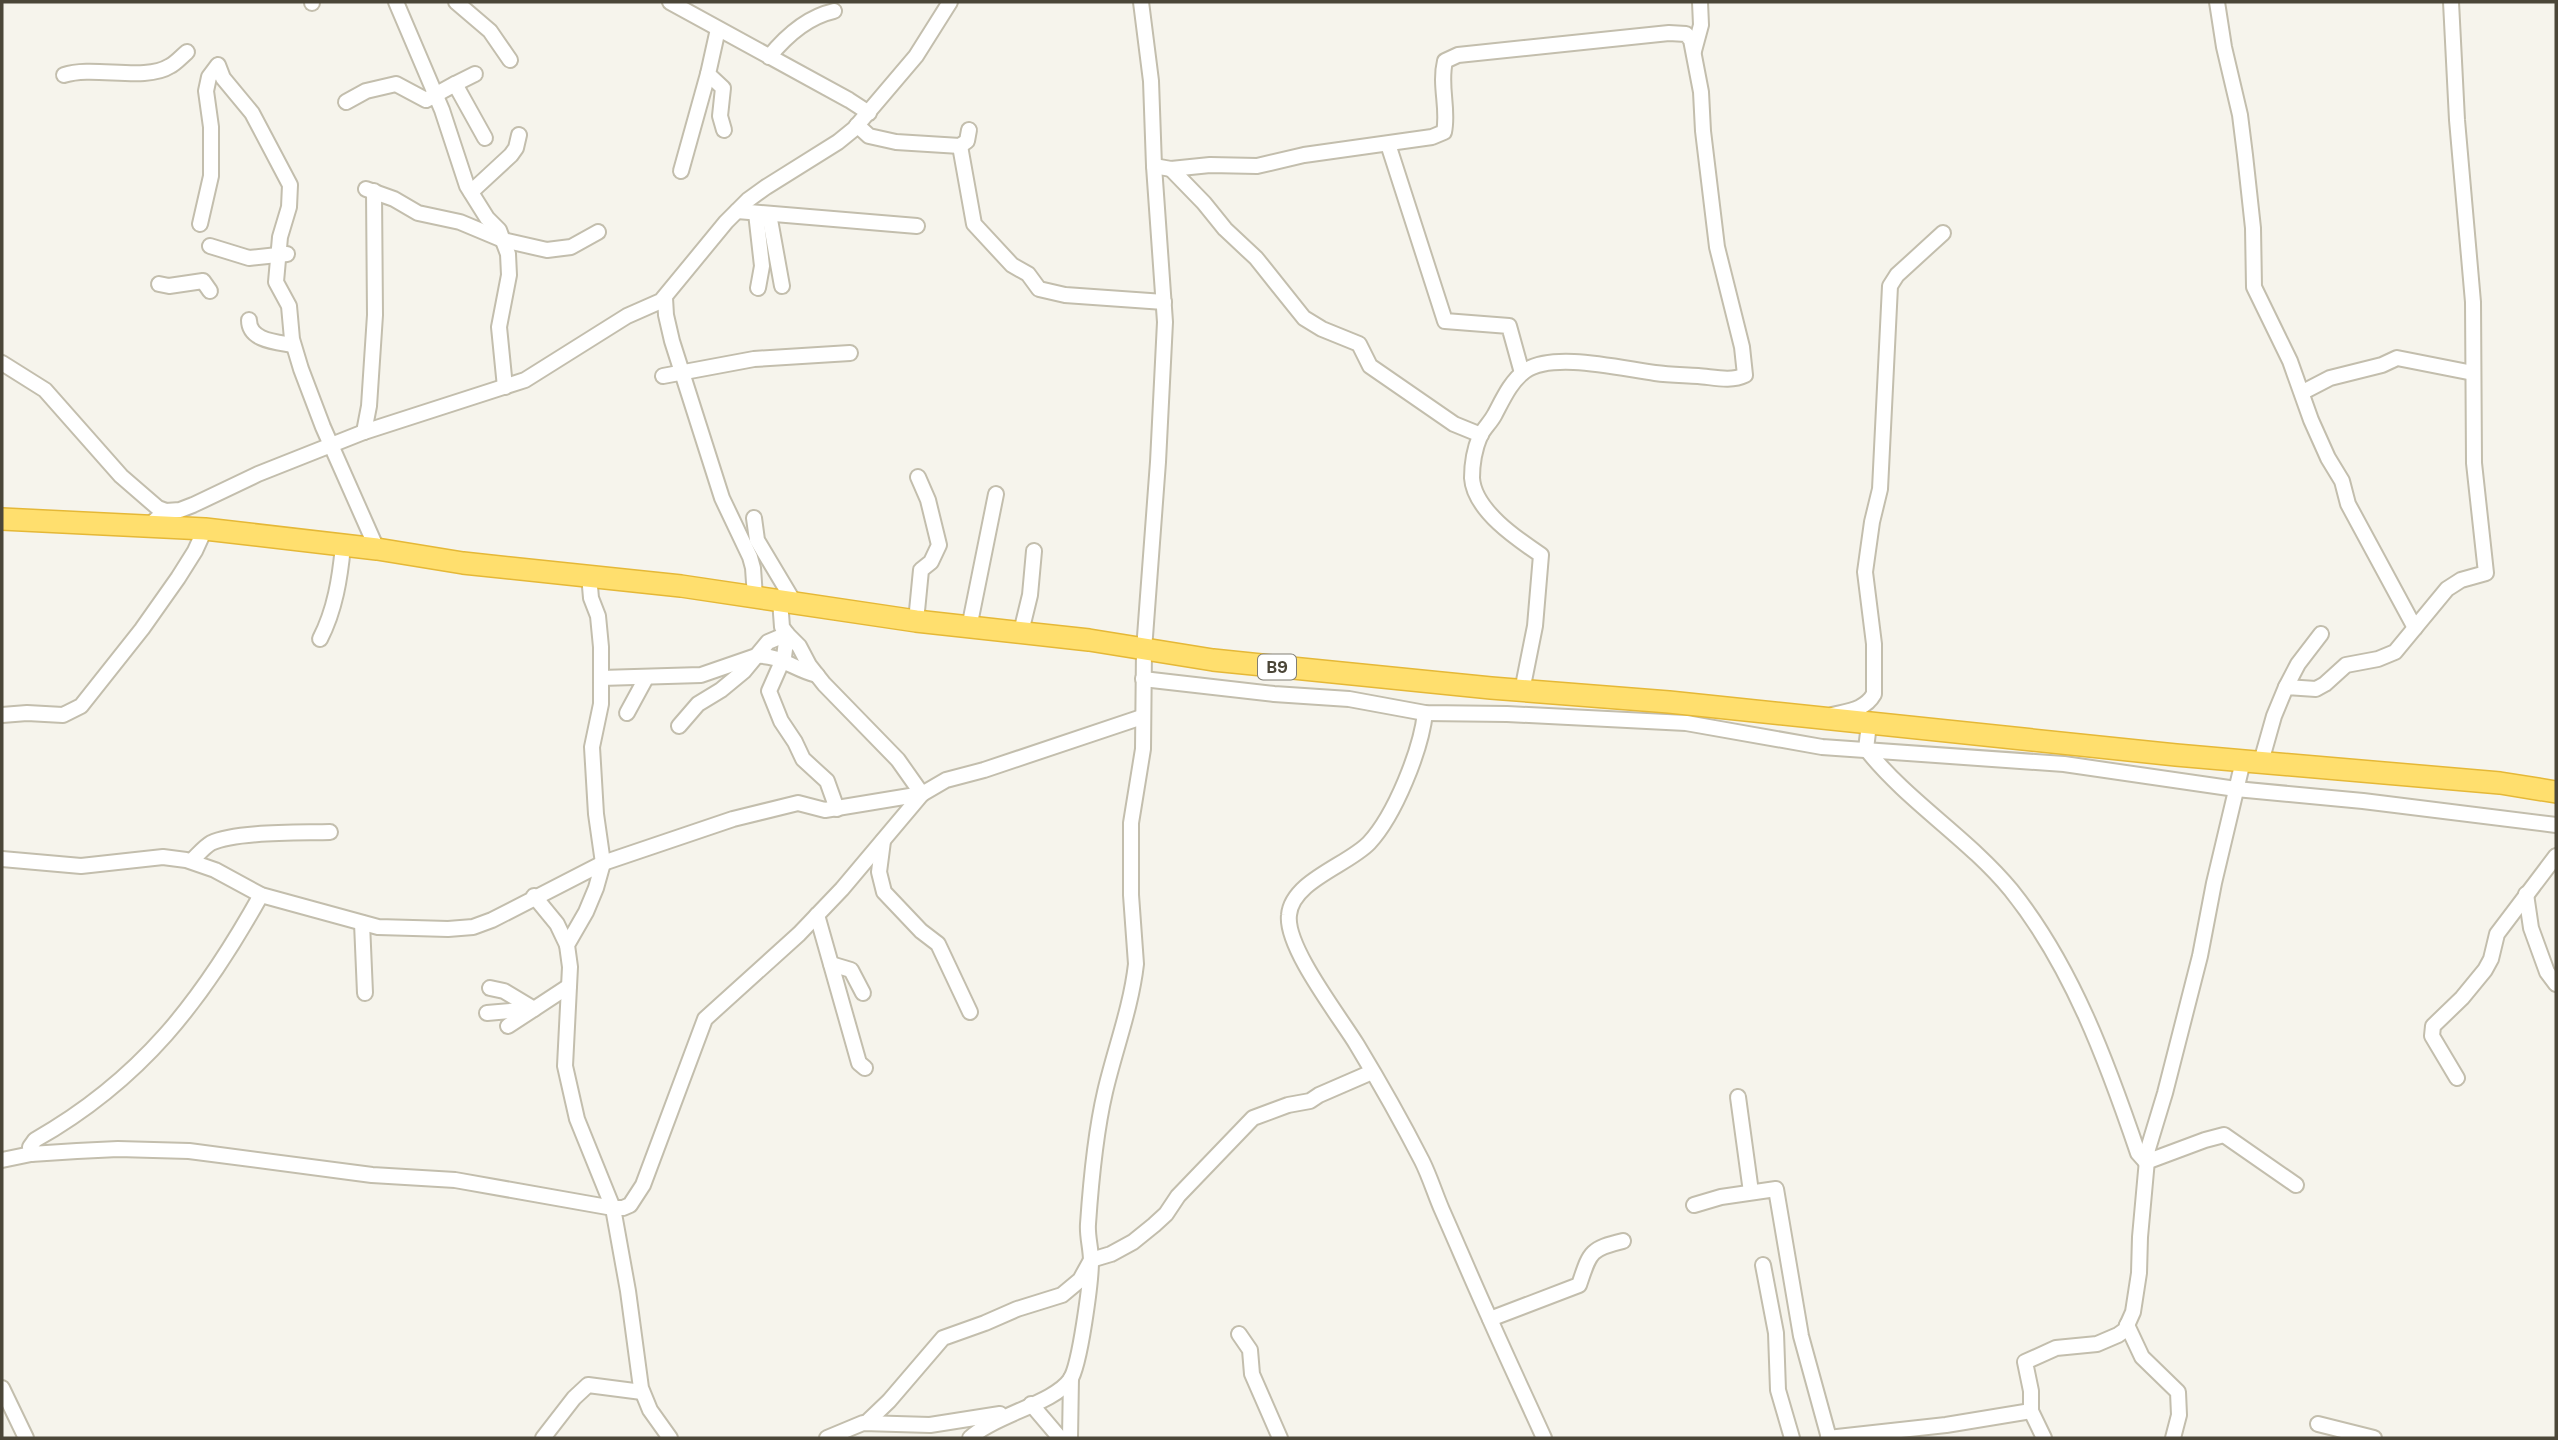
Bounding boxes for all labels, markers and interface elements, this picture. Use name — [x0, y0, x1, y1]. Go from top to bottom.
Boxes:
road number: B9 — [1258, 654, 1296, 680]

